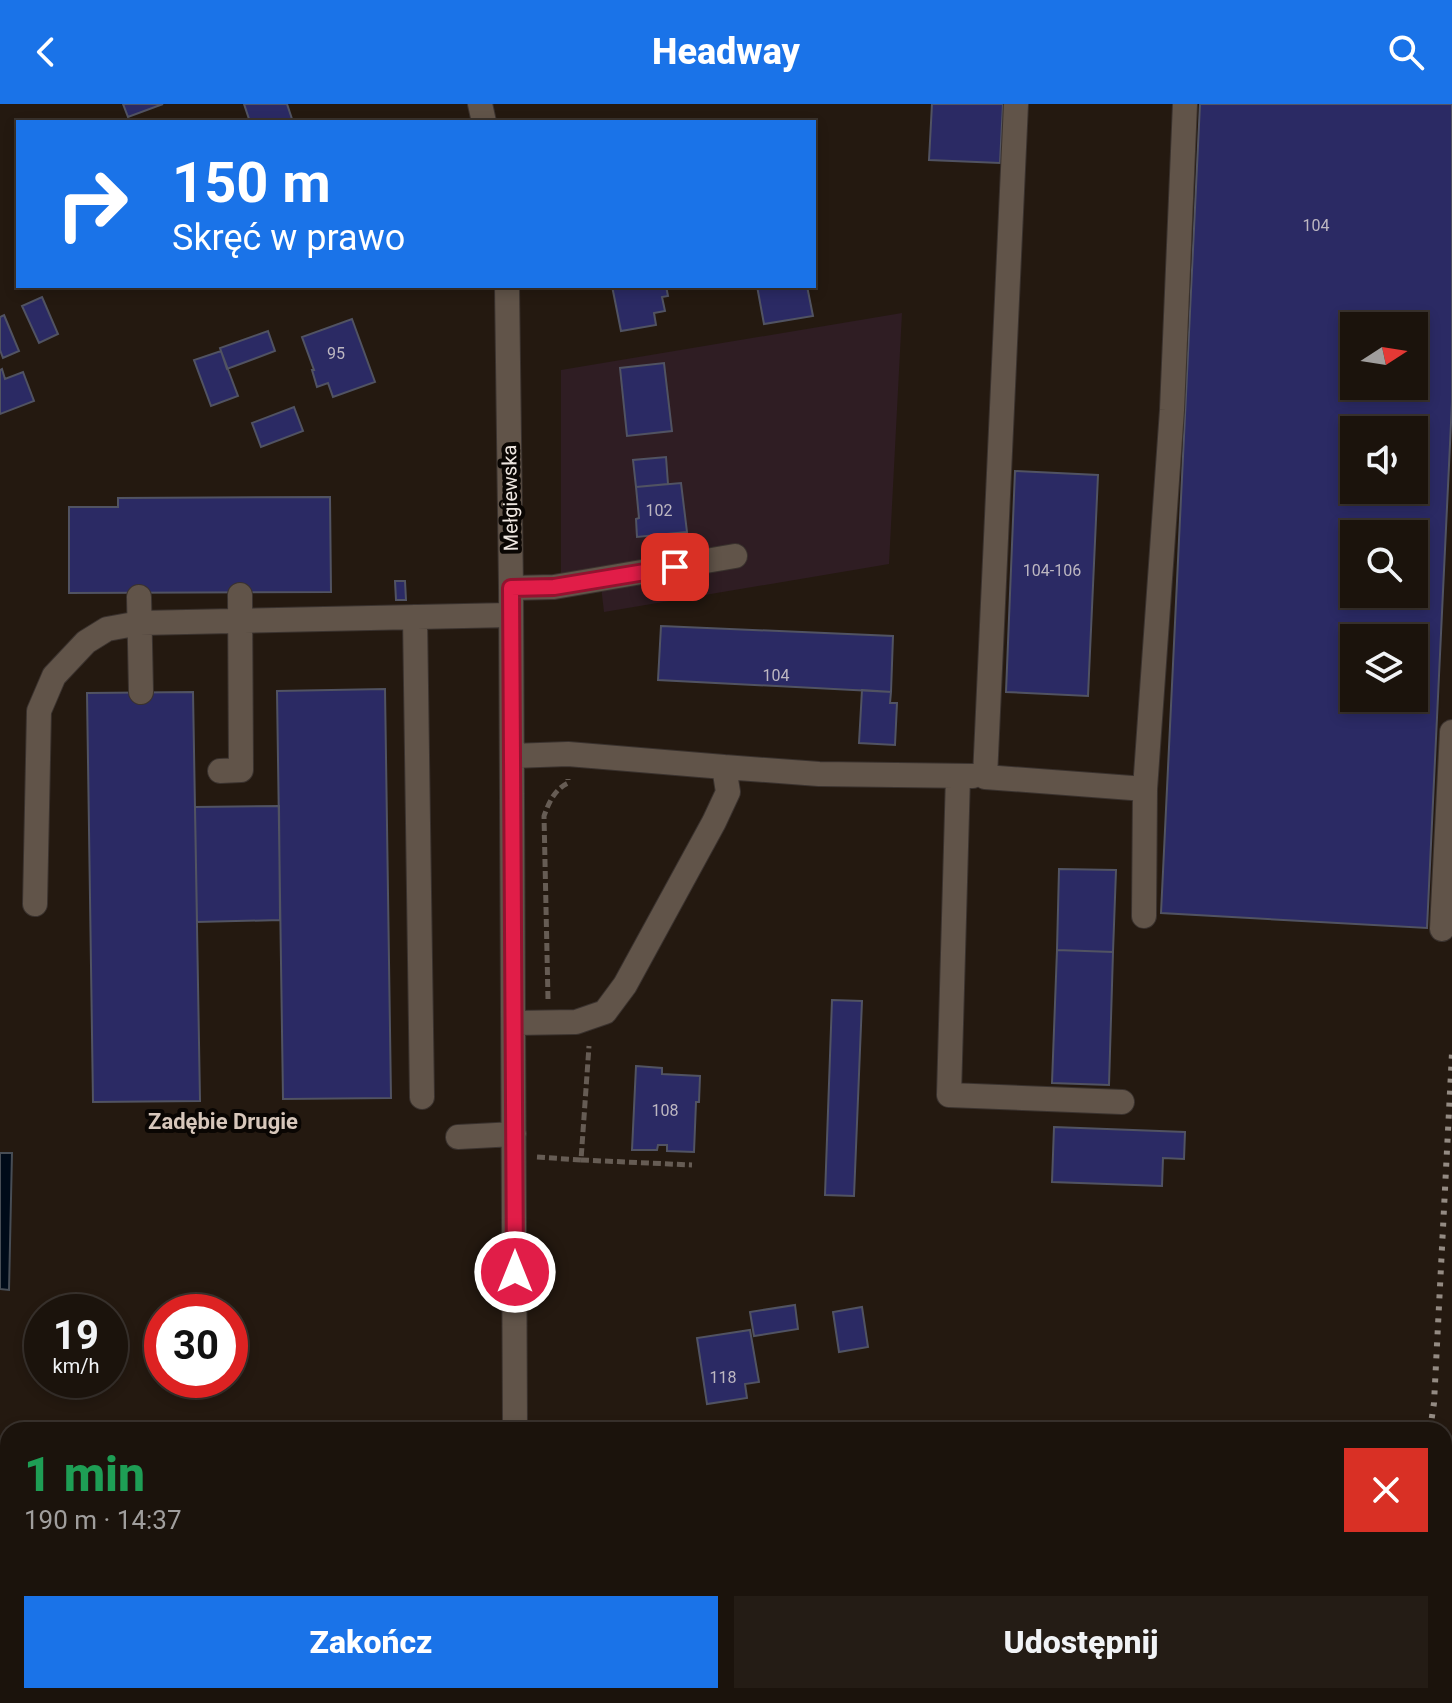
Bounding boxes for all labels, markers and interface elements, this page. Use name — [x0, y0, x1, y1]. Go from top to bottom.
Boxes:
icon: back — [24, 30, 68, 74]
icon: search — [1384, 30, 1428, 74]
text: Headway — [652, 31, 800, 73]
text: 150 m — [172, 150, 331, 216]
icon: right — [40, 152, 144, 256]
house number: 104 — [1303, 216, 1329, 235]
text: Skręć w prawo — [172, 217, 405, 259]
north arrow — [1340, 312, 1428, 400]
map controls — [1340, 312, 1428, 712]
house number: 95 — [327, 344, 345, 363]
button: sound — [1340, 416, 1428, 504]
street label: Mełgiewska — [497, 445, 523, 551]
house number: 102 — [646, 501, 672, 520]
button: search — [1340, 520, 1428, 608]
pin — [641, 533, 709, 601]
icon: arrive — [653, 545, 697, 589]
house number: 104-106 — [1023, 561, 1081, 580]
button: layers — [1340, 624, 1428, 712]
house number: 104 — [763, 666, 789, 685]
house number: 108 — [652, 1101, 678, 1120]
district label: Zadębie Drugie — [148, 1109, 298, 1134]
position arrow — [473, 1230, 557, 1314]
speed limit sign: 30 — [144, 1294, 248, 1398]
text: 19 — [53, 1312, 99, 1359]
text: km/h — [53, 1354, 99, 1378]
house number: 118 — [710, 1368, 736, 1387]
text: 1 min — [24, 1446, 145, 1503]
button: close — [1344, 1448, 1428, 1532]
text: 190 m · 14:37 — [24, 1505, 182, 1535]
button: Zakończ — [24, 1596, 718, 1688]
button: Udostępnij — [734, 1596, 1428, 1688]

